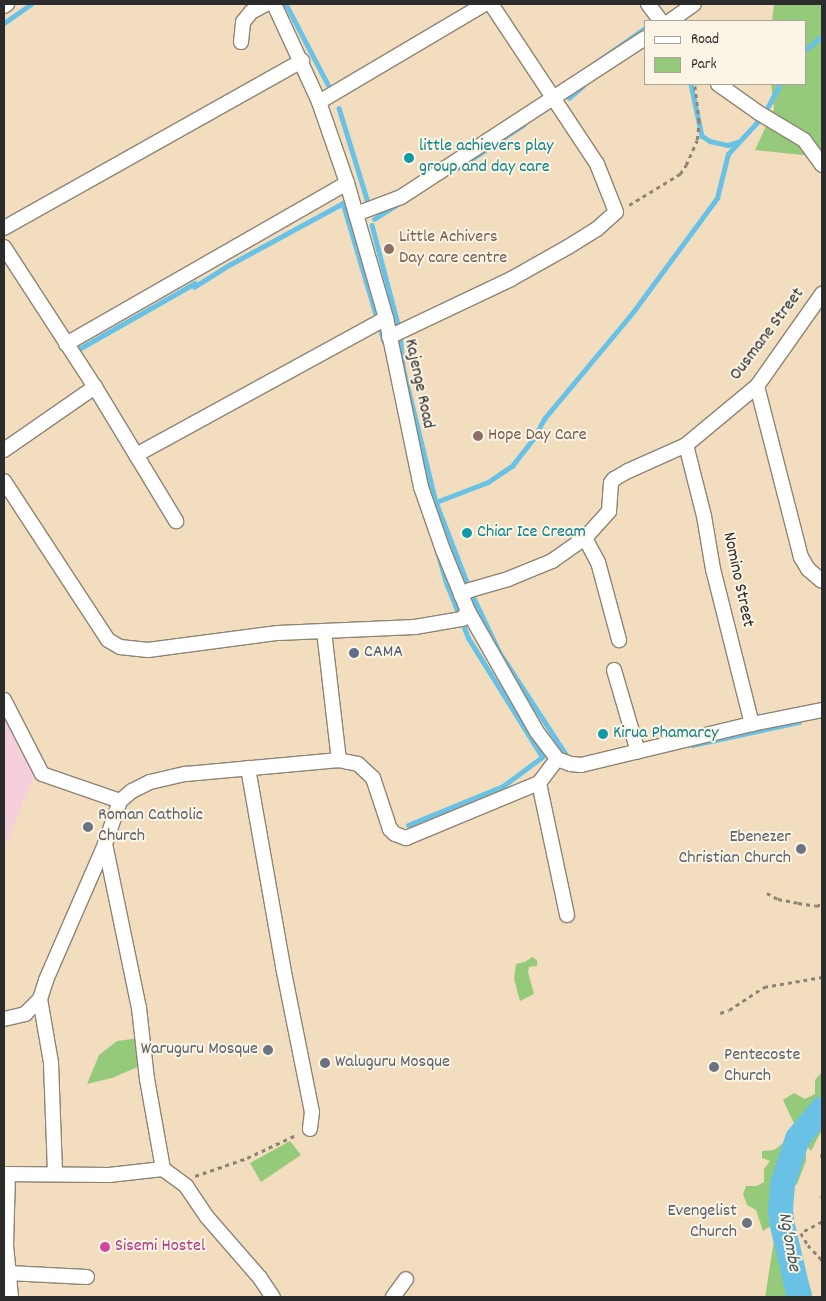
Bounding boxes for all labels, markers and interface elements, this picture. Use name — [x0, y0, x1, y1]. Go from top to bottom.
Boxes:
legend — [644, 20, 806, 85]
text: Road — [691, 29, 719, 51]
text: Park — [691, 54, 717, 76]
place label: little achievers play group and day care — [419, 137, 553, 180]
marker: little achievers play group and day care — [403, 152, 415, 164]
place label: Little Achivers Day care centre — [399, 228, 507, 270]
marker: Little Achivers Day care centre — [383, 243, 395, 255]
street label: Ousmane Street — [726, 284, 810, 386]
street label: Kajenge Road — [398, 337, 438, 431]
place label: Hope Day Care — [488, 425, 587, 447]
marker: Hope Day Care — [472, 430, 484, 442]
place label: Chiar Ice Cream — [477, 522, 586, 544]
marker: Chiar Ice Cream — [461, 527, 473, 539]
street label: Nomino Street — [716, 530, 758, 630]
place label: CAMA — [364, 642, 403, 664]
marker: CAMA — [348, 647, 360, 659]
place label: Kirua Phamarcy — [613, 723, 718, 745]
marker: Kirua Phamarcy — [597, 728, 609, 740]
place label: Roman Catholic Church — [98, 806, 203, 849]
marker: Roman Catholic Church — [82, 821, 94, 833]
place label: Ebenezer Christian Church — [678, 828, 791, 871]
marker: Ebenezer Christian Church — [795, 843, 807, 855]
place label: Waruguru Mosque — [141, 1039, 258, 1061]
marker: Waruguru Mosque — [262, 1044, 274, 1056]
place label: Pentecoste Church — [724, 1046, 800, 1088]
place label: Waluguru Mosque — [335, 1052, 450, 1074]
marker: Waluguru Mosque — [319, 1057, 331, 1069]
marker: Pentecoste Church — [708, 1061, 720, 1073]
place label: Evengelist Church — [667, 1202, 737, 1244]
water label: Ng'ombe — [772, 1211, 804, 1273]
marker: Evengelist Church — [741, 1217, 753, 1229]
place label: Sisemi Hostel — [115, 1236, 205, 1258]
marker: Sisemi Hostel — [99, 1241, 111, 1253]

